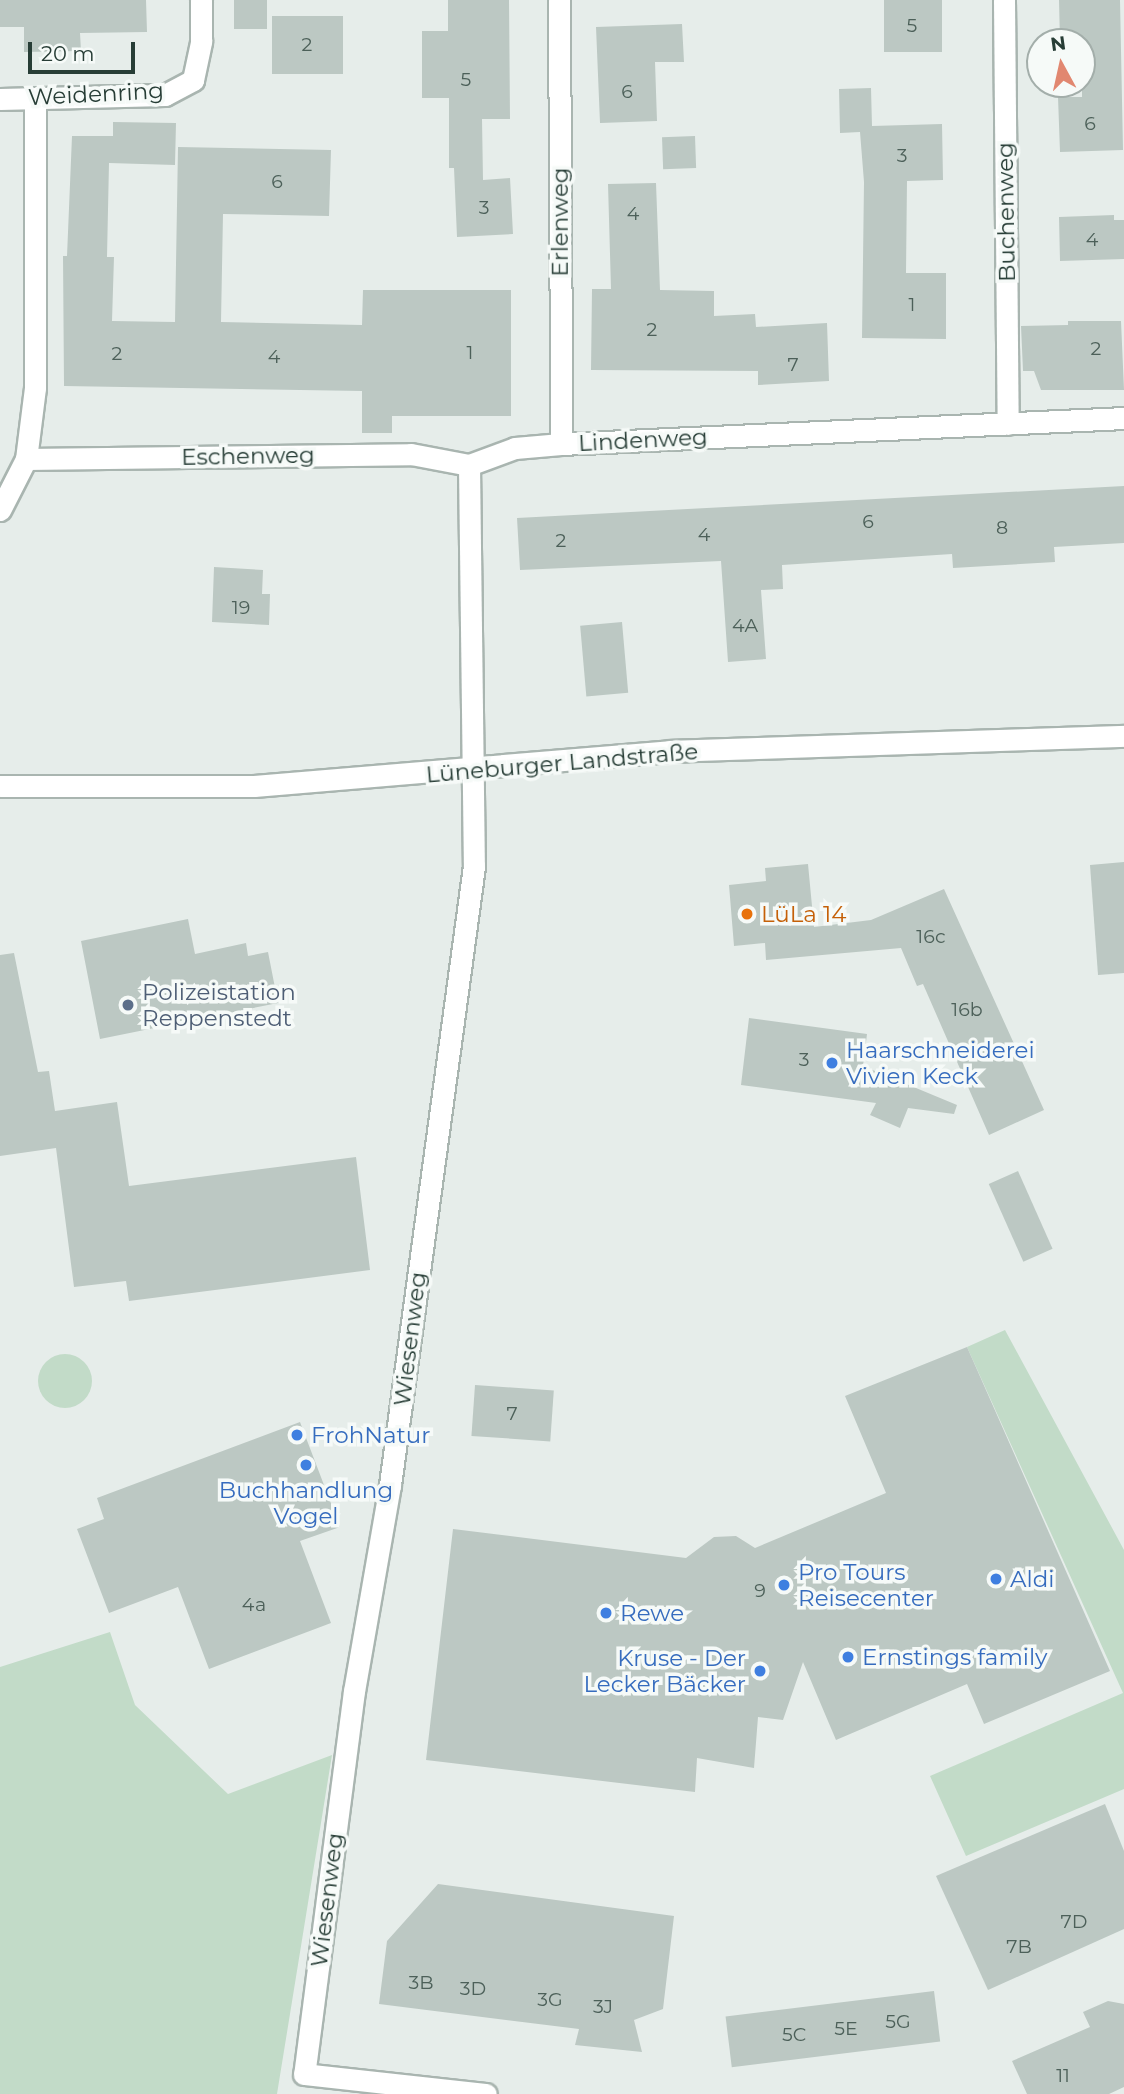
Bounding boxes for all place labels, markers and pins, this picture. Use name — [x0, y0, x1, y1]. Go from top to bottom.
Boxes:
place label: LüLa 14 — [761, 900, 846, 928]
marker: LüLa 14 — [739, 906, 755, 922]
place label: Polizeistation Reppenstedt — [142, 978, 296, 1032]
marker: Polizeistation Reppenstedt — [120, 997, 136, 1013]
place label: Haarschneiderei Vivien Keck — [846, 1036, 1035, 1090]
marker: Haarschneiderei Vivien Keck — [824, 1055, 840, 1071]
place label: FrohNatur — [311, 1421, 431, 1449]
marker: FrohNatur — [289, 1427, 305, 1443]
marker: Buchhandlung Vogel — [298, 1457, 314, 1473]
place label: Buchhandlung Vogel — [219, 1476, 393, 1530]
place label: Pro Tours Reisecenter — [798, 1558, 934, 1612]
place label: Aldi — [1010, 1565, 1054, 1593]
marker: Aldi — [988, 1571, 1004, 1587]
marker: Pro Tours Reisecenter — [776, 1577, 792, 1593]
place label: Rewe — [620, 1599, 684, 1627]
marker: Rewe — [598, 1605, 614, 1621]
place label: Ernstings family — [862, 1643, 1048, 1671]
place label: Kruse - Der Lecker Bäcker — [583, 1644, 746, 1698]
marker: Ernstings family — [840, 1649, 856, 1665]
marker: Kruse - Der Lecker Bäcker — [752, 1663, 768, 1679]

